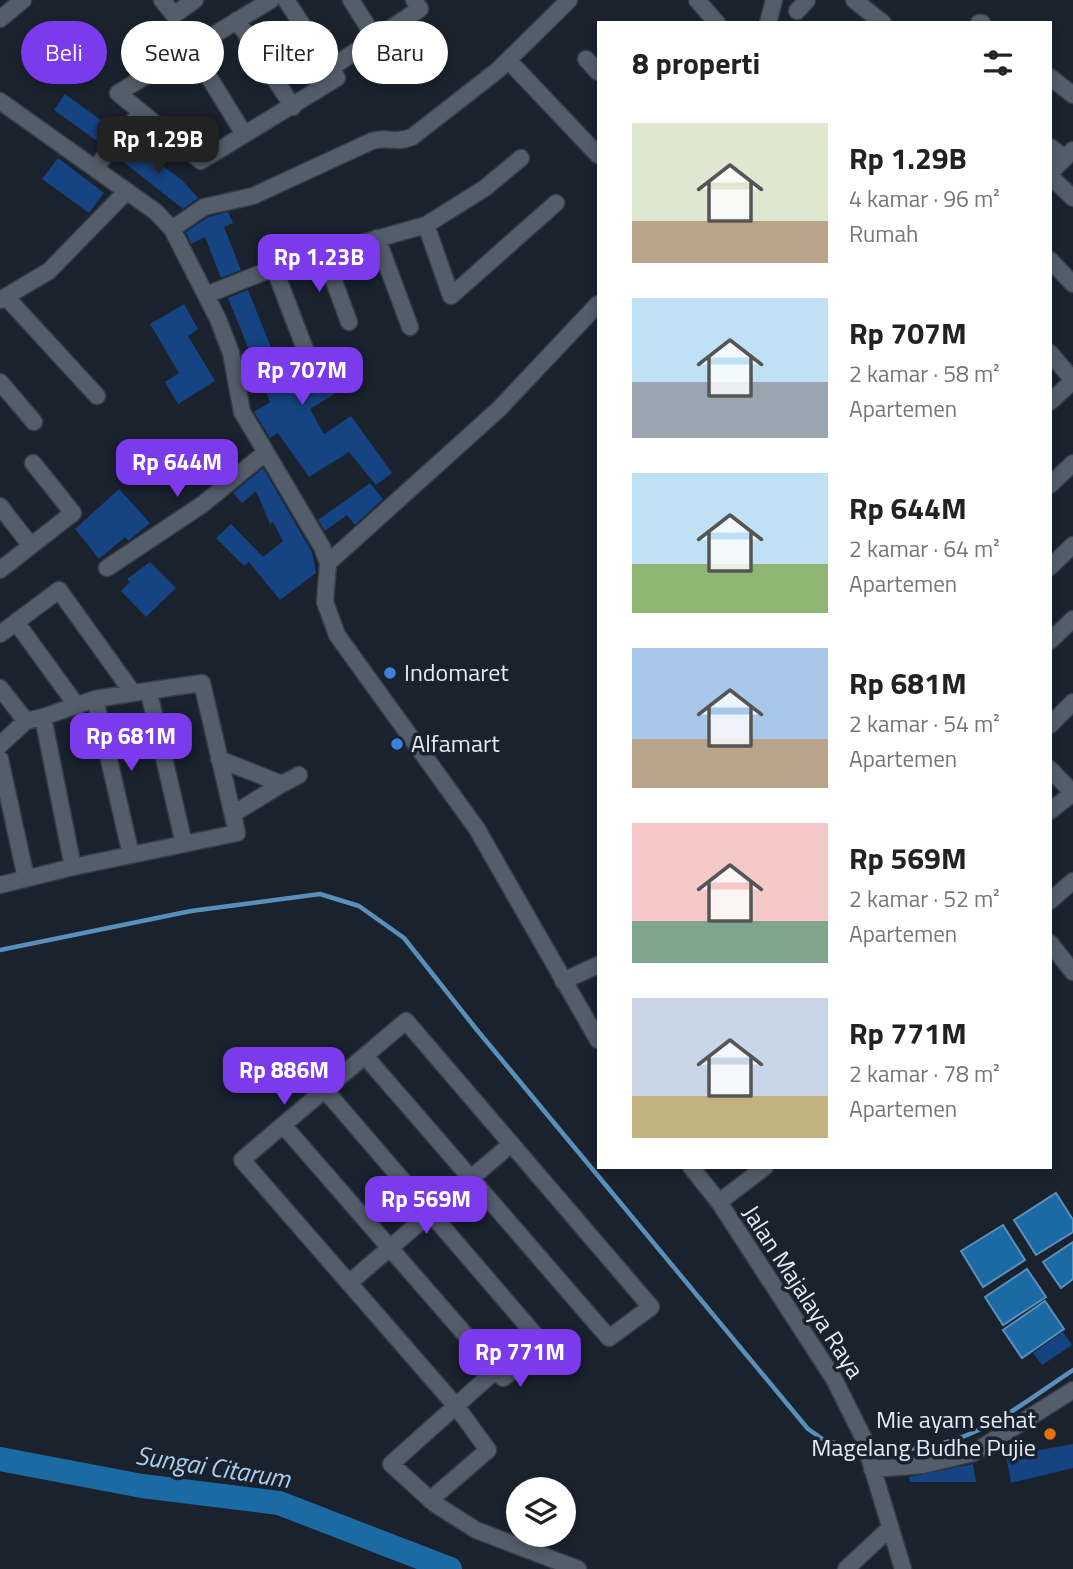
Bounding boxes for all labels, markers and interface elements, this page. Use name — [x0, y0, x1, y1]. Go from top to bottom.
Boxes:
chip: Beli — [21, 21, 107, 84]
chip: Sewa — [121, 21, 224, 84]
chip: Filter — [238, 21, 338, 84]
chip: Baru — [352, 21, 448, 84]
text: 8 properti — [632, 40, 760, 86]
icon: filters — [979, 44, 1017, 82]
pin: Rp 1.29B — [86, 116, 230, 176]
text: Rp 1.29B — [113, 121, 203, 156]
text: Rp 1.29B — [849, 135, 967, 181]
icon: home — [688, 151, 772, 235]
text: 4 kamar · 96 m² — [849, 181, 1000, 216]
text: Rumah — [849, 216, 918, 251]
pin: Rp 1.23B — [247, 234, 391, 294]
text: Rp 1.23B — [274, 239, 364, 274]
text: Rp 707M — [849, 310, 967, 356]
icon: home — [688, 326, 772, 410]
pin: Rp 707M — [237, 348, 367, 407]
text: Rp 707M — [257, 352, 347, 387]
text: 2 kamar · 58 m² — [849, 356, 1000, 391]
text: Apartemen — [849, 391, 957, 426]
pin: Rp 644M — [112, 440, 242, 499]
text: Rp 644M — [132, 444, 222, 479]
text: Rp 644M — [849, 485, 967, 531]
icon: home — [688, 501, 772, 585]
text: 2 kamar · 64 m² — [849, 531, 1000, 566]
text: Apartemen — [849, 566, 957, 601]
place label: Indomaret — [404, 654, 509, 690]
text: Rp 681M — [849, 660, 967, 706]
marker: Indomaret — [382, 665, 398, 681]
icon: home — [688, 676, 772, 760]
text: 2 kamar · 54 m² — [849, 706, 1000, 741]
pin: Rp 681M — [66, 714, 196, 773]
text: Rp 681M — [86, 718, 176, 753]
place label: Alfamart — [411, 725, 500, 761]
marker: Alfamart — [389, 736, 405, 752]
text: Apartemen — [849, 741, 957, 776]
text: Rp 569M — [849, 835, 967, 881]
icon: home — [688, 851, 772, 935]
text: 2 kamar · 52 m² — [849, 881, 1000, 916]
text: Apartemen — [849, 916, 957, 951]
text: Rp 771M — [849, 1010, 967, 1056]
icon: home — [688, 1026, 772, 1110]
pin: Rp 886M — [219, 1048, 349, 1107]
text: Rp 886M — [239, 1052, 329, 1087]
text: 2 kamar · 78 m² — [849, 1056, 1000, 1091]
text: Apartemen — [849, 1091, 957, 1126]
pin: Rp 569M — [361, 1176, 491, 1236]
text: Rp 569M — [381, 1181, 471, 1216]
street label: Jalan Majalaya Raya — [734, 1198, 874, 1385]
pin: Rp 771M — [455, 1330, 585, 1389]
text: Rp 771M — [475, 1334, 565, 1369]
place label: Mie ayam sehat Magelang Budhe Pujie — [811, 1401, 1037, 1465]
marker: Mie ayam sehat Magelang Budhe Pujie — [1042, 1426, 1058, 1442]
water label: Sungai Citarum — [133, 1435, 294, 1498]
map controls — [506, 1477, 576, 1547]
button: layers — [506, 1477, 576, 1547]

